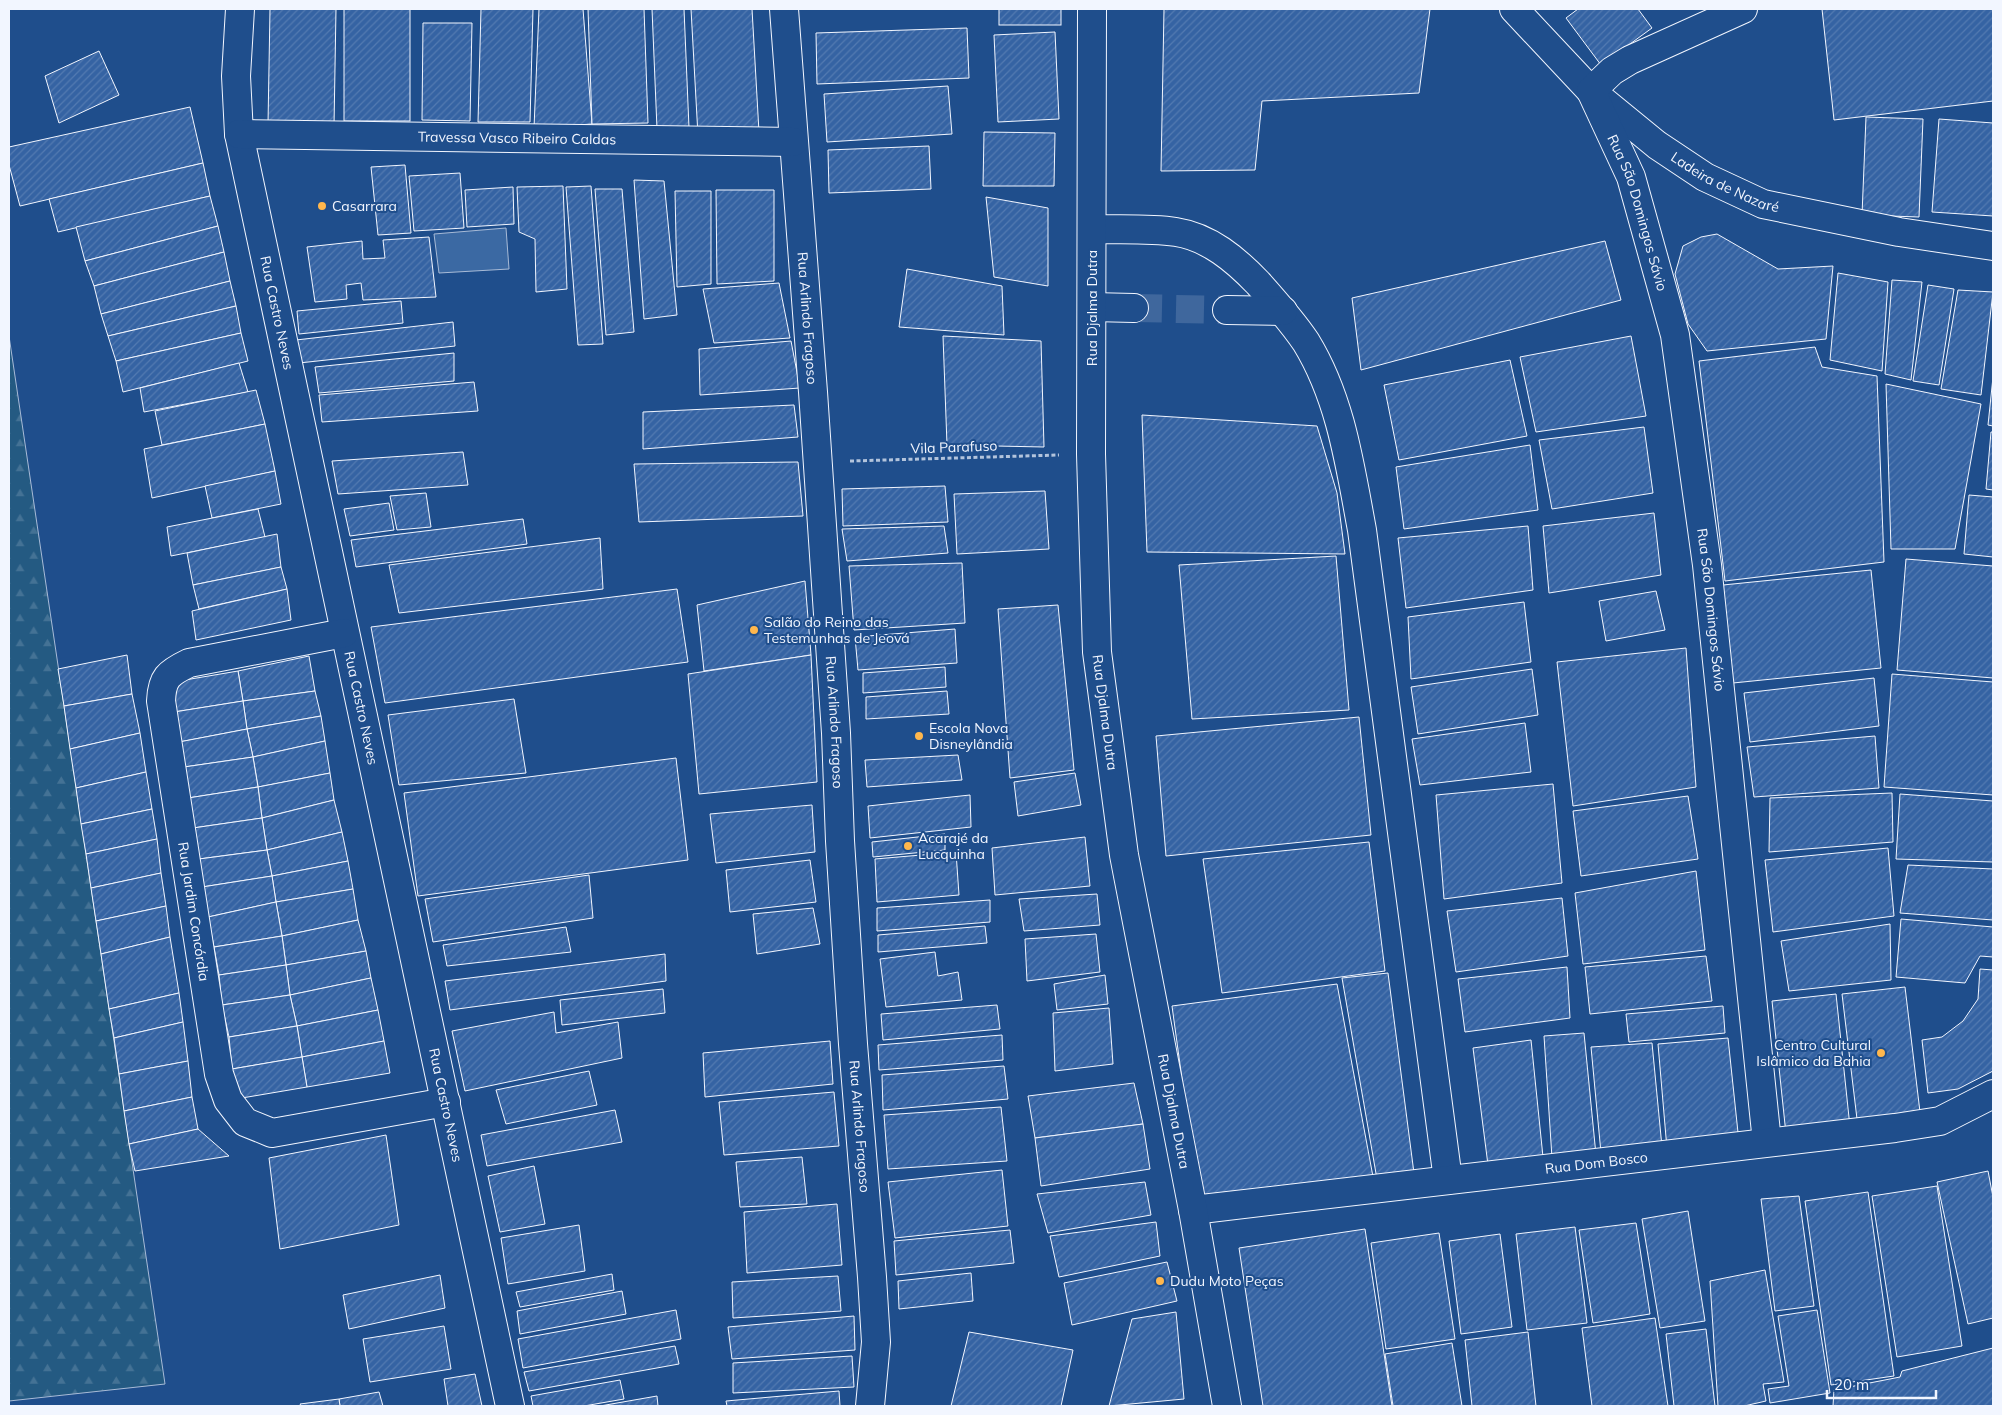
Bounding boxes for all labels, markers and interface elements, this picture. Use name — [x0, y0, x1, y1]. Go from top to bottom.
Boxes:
street label: Travessa Vasco Ribeiro Caldas — [418, 128, 616, 148]
street label: Rua São Domingos Sávio — [1603, 132, 1671, 293]
street label: Ladeira de Nazaré — [1667, 148, 1781, 216]
place label: Casarrara — [332, 197, 397, 215]
marker: Casarrara — [316, 200, 328, 212]
street label: Rua Djalma Dutra — [1083, 250, 1101, 366]
street label: Rua Arlindo Fragoso — [793, 251, 821, 385]
street label: Rua Castro Neves — [256, 254, 298, 371]
street label: Vila Parafuso — [910, 436, 998, 458]
street label: Rua São Domingos Sávio — [1693, 527, 1729, 692]
place label: Salão do Reino das Testemunhas de Jeová — [764, 613, 910, 647]
marker: Salão do Reino das Testemunhas de Jeová — [748, 624, 760, 636]
street label: Rua Castro Neves — [340, 649, 382, 767]
street label: Rua Djalma Dutra — [1088, 653, 1122, 771]
street label: Rua Arlindo Fragoso — [822, 655, 847, 789]
place label: Escola Nova Disneylândia — [929, 719, 1013, 753]
marker: Escola Nova Disneylândia — [913, 730, 925, 742]
place label: Acarajé da Lucquinha — [918, 829, 988, 863]
marker: Acarajé da Lucquinha — [902, 840, 914, 852]
street label: Rua Jardim Concórdia — [174, 841, 213, 982]
place label: Centro Cultural Islâmico da Bahia — [1756, 1036, 1871, 1070]
street label: Rua Castro Neves — [425, 1046, 467, 1164]
marker: Centro Cultural Islâmico da Bahia — [1875, 1047, 1887, 1059]
street label: Rua Djalma Dutra — [1154, 1052, 1194, 1170]
street label: Rua Arlindo Fragoso — [845, 1059, 874, 1193]
street label: Rua Dom Bosco — [1544, 1148, 1649, 1178]
place label: Dudu Moto Peças — [1170, 1272, 1284, 1290]
marker: Dudu Moto Peças — [1154, 1275, 1166, 1287]
scale bar — [1827, 1368, 1936, 1400]
text: 20 m — [1834, 1375, 1869, 1394]

